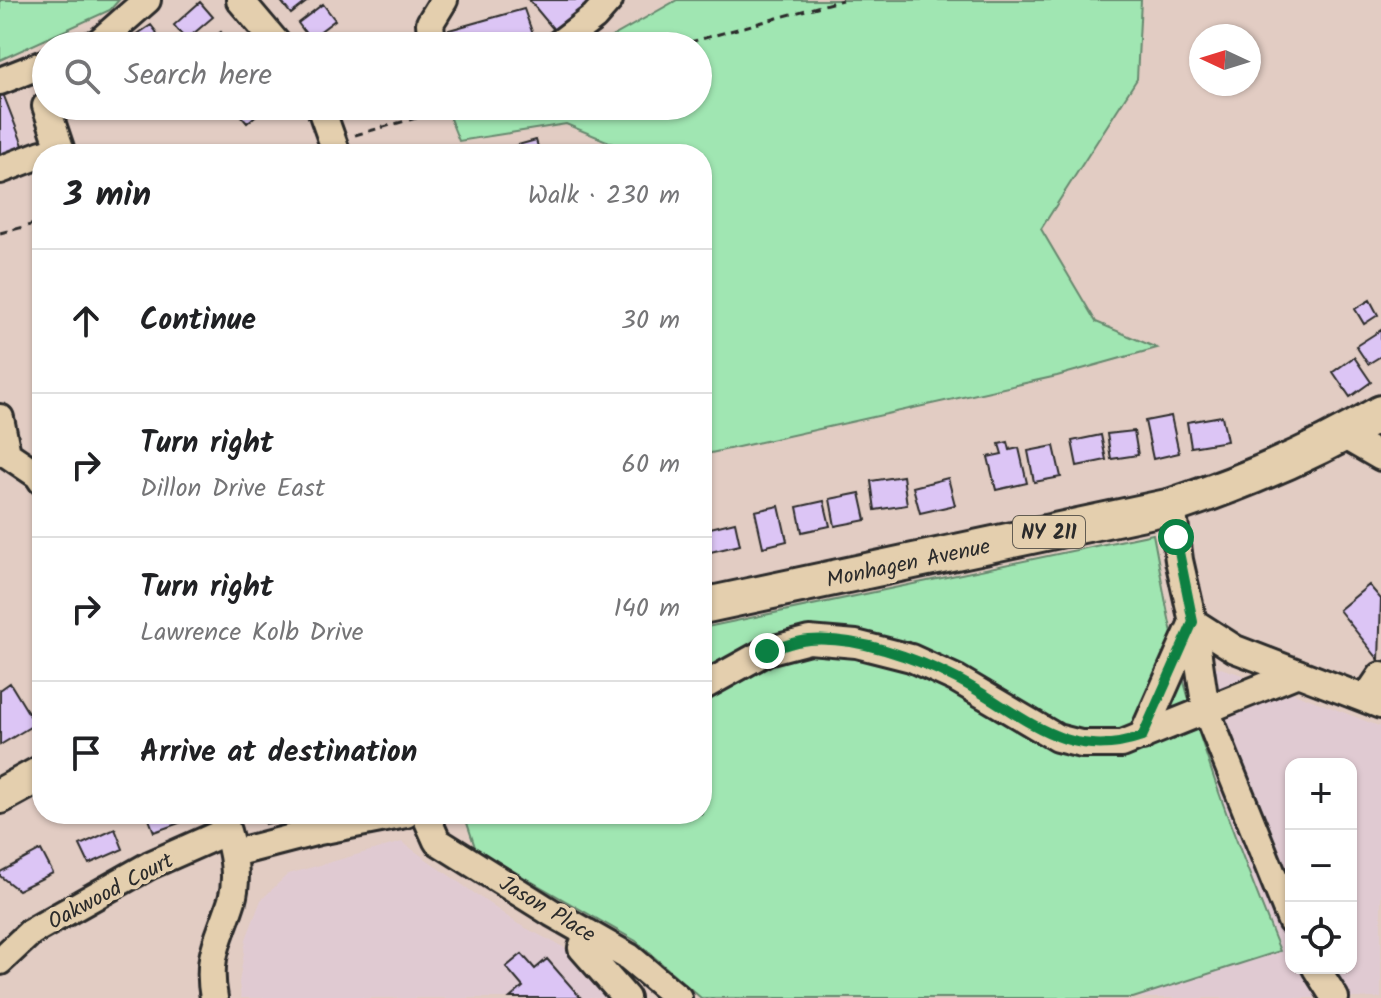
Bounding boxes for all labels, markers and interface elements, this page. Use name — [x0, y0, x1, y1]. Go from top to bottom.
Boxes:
north arrow — [1189, 24, 1261, 96]
search box — [32, 32, 712, 120]
text: Search here — [124, 52, 272, 100]
icon: search — [60, 54, 104, 98]
text: 3 min — [64, 169, 151, 223]
text: Walk · 230 m — [528, 175, 680, 217]
text: Continue — [140, 297, 256, 345]
icon: ahead — [64, 299, 108, 343]
text: 30 m — [621, 300, 680, 342]
text: Turn right — [140, 420, 273, 468]
icon: right — [64, 443, 108, 487]
text: 60 m — [621, 444, 680, 486]
text: Dillon Drive East — [140, 468, 325, 510]
road number: NY 211 — [1013, 516, 1085, 548]
route start — [1158, 519, 1194, 555]
street label: Monhagen Avenue — [823, 530, 994, 599]
text: Turn right — [140, 564, 273, 612]
icon: right — [64, 587, 108, 631]
text: 140 m — [613, 588, 680, 630]
text: Lawrence Kolb Drive — [140, 612, 364, 654]
route end — [749, 633, 785, 669]
text: Arrive at destination — [140, 729, 417, 777]
icon: arrive — [64, 731, 108, 775]
map controls — [1285, 758, 1357, 974]
button: + — [1285, 758, 1357, 830]
button: − — [1285, 830, 1357, 902]
street label: Oakwood Court — [42, 844, 181, 940]
street label: Jason Place — [491, 867, 602, 953]
button: locate — [1285, 902, 1357, 974]

